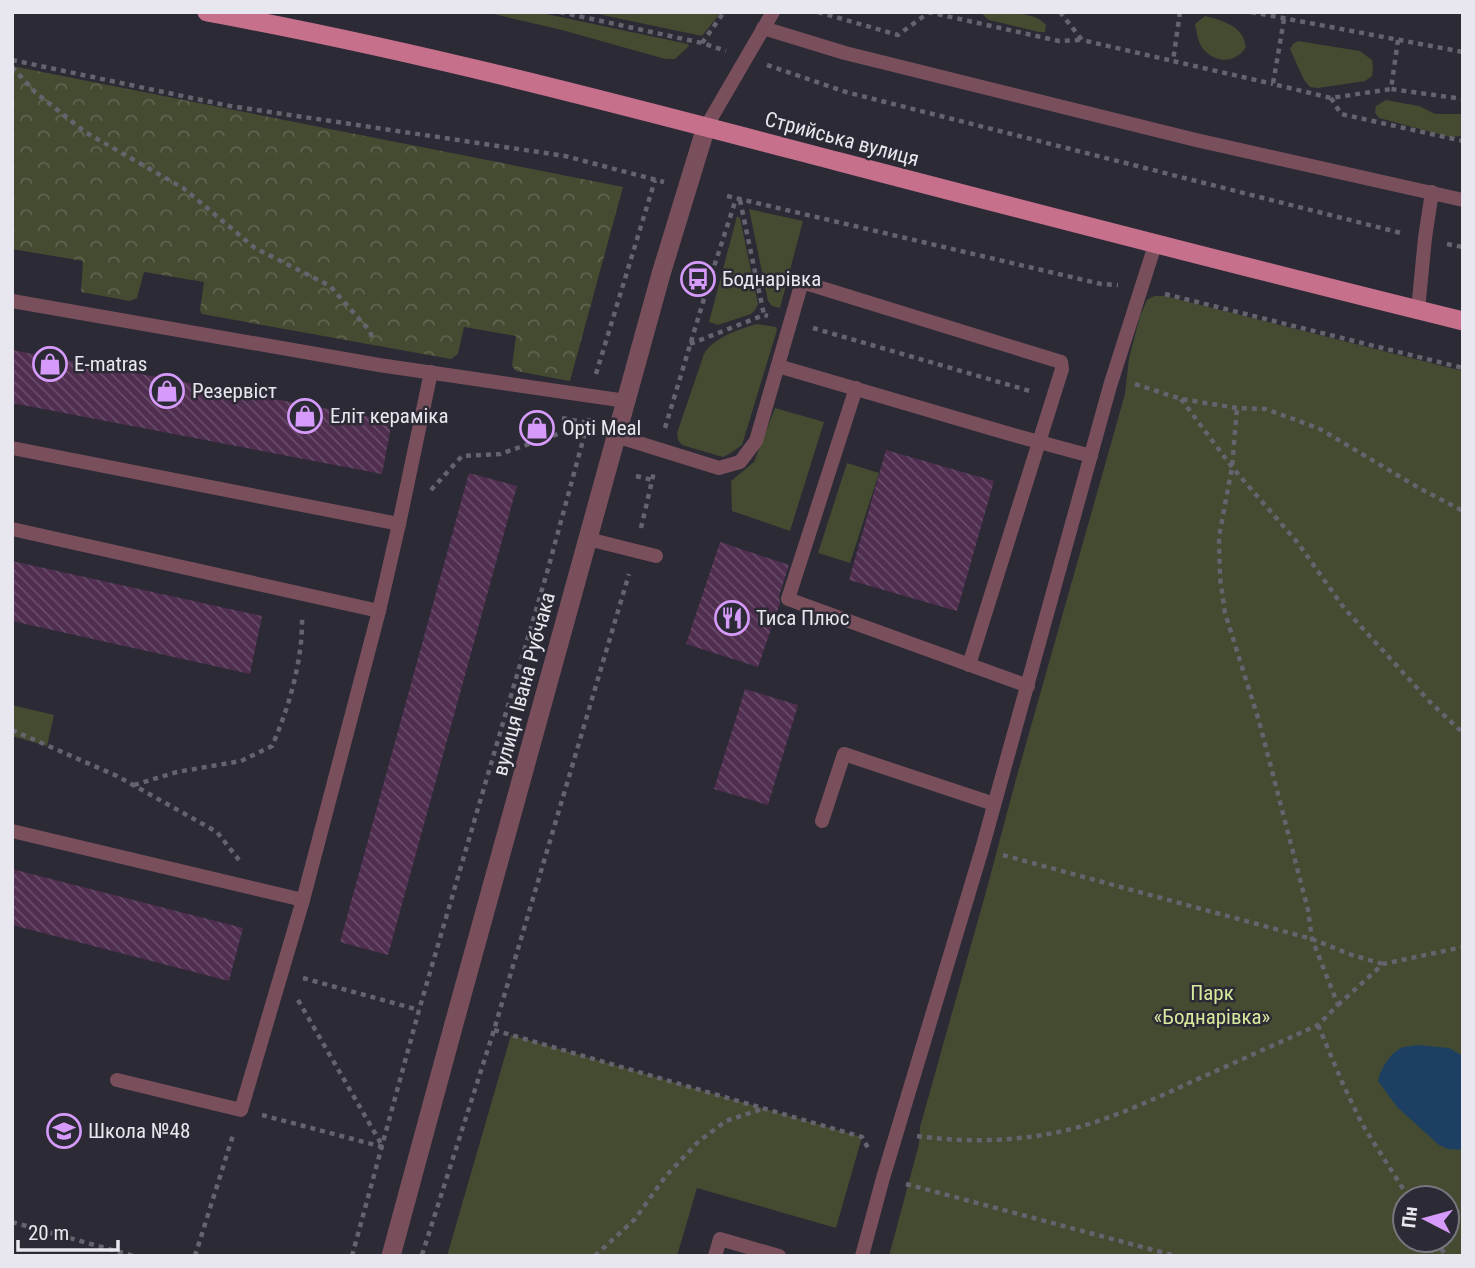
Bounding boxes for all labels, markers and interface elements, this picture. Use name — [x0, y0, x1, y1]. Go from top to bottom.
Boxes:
street label: Стрийська вулиця — [762, 107, 922, 171]
bus stop icon: Боднарівка — [679, 260, 717, 298]
place label: Боднарівка — [722, 267, 821, 291]
shop icon: E-matras — [31, 345, 69, 383]
place label: E-matras — [74, 352, 147, 376]
shop icon: Резервіст — [148, 372, 186, 410]
place label: Резервіст — [192, 379, 277, 403]
shop icon: Еліт кераміка — [286, 397, 324, 435]
place label: Еліт кераміка — [330, 404, 448, 428]
shop icon: Opti Meal — [518, 409, 556, 447]
place label: Opti Meal — [562, 416, 641, 440]
street label: вулиця Івана Рубчака — [488, 590, 560, 778]
restaurant icon: Тиса Плюс — [713, 599, 751, 637]
place label: Тиса Плюс — [756, 606, 849, 630]
park label: Парк «Боднарівка» — [1154, 981, 1271, 1029]
school or university icon: Школа №48 — [45, 1112, 83, 1150]
place label: Школа №48 — [88, 1119, 190, 1143]
north arrow — [1391, 1184, 1461, 1254]
text: Пн — [1397, 1206, 1422, 1229]
scale bar — [18, 1208, 117, 1252]
text: 20 m — [28, 1221, 69, 1245]

